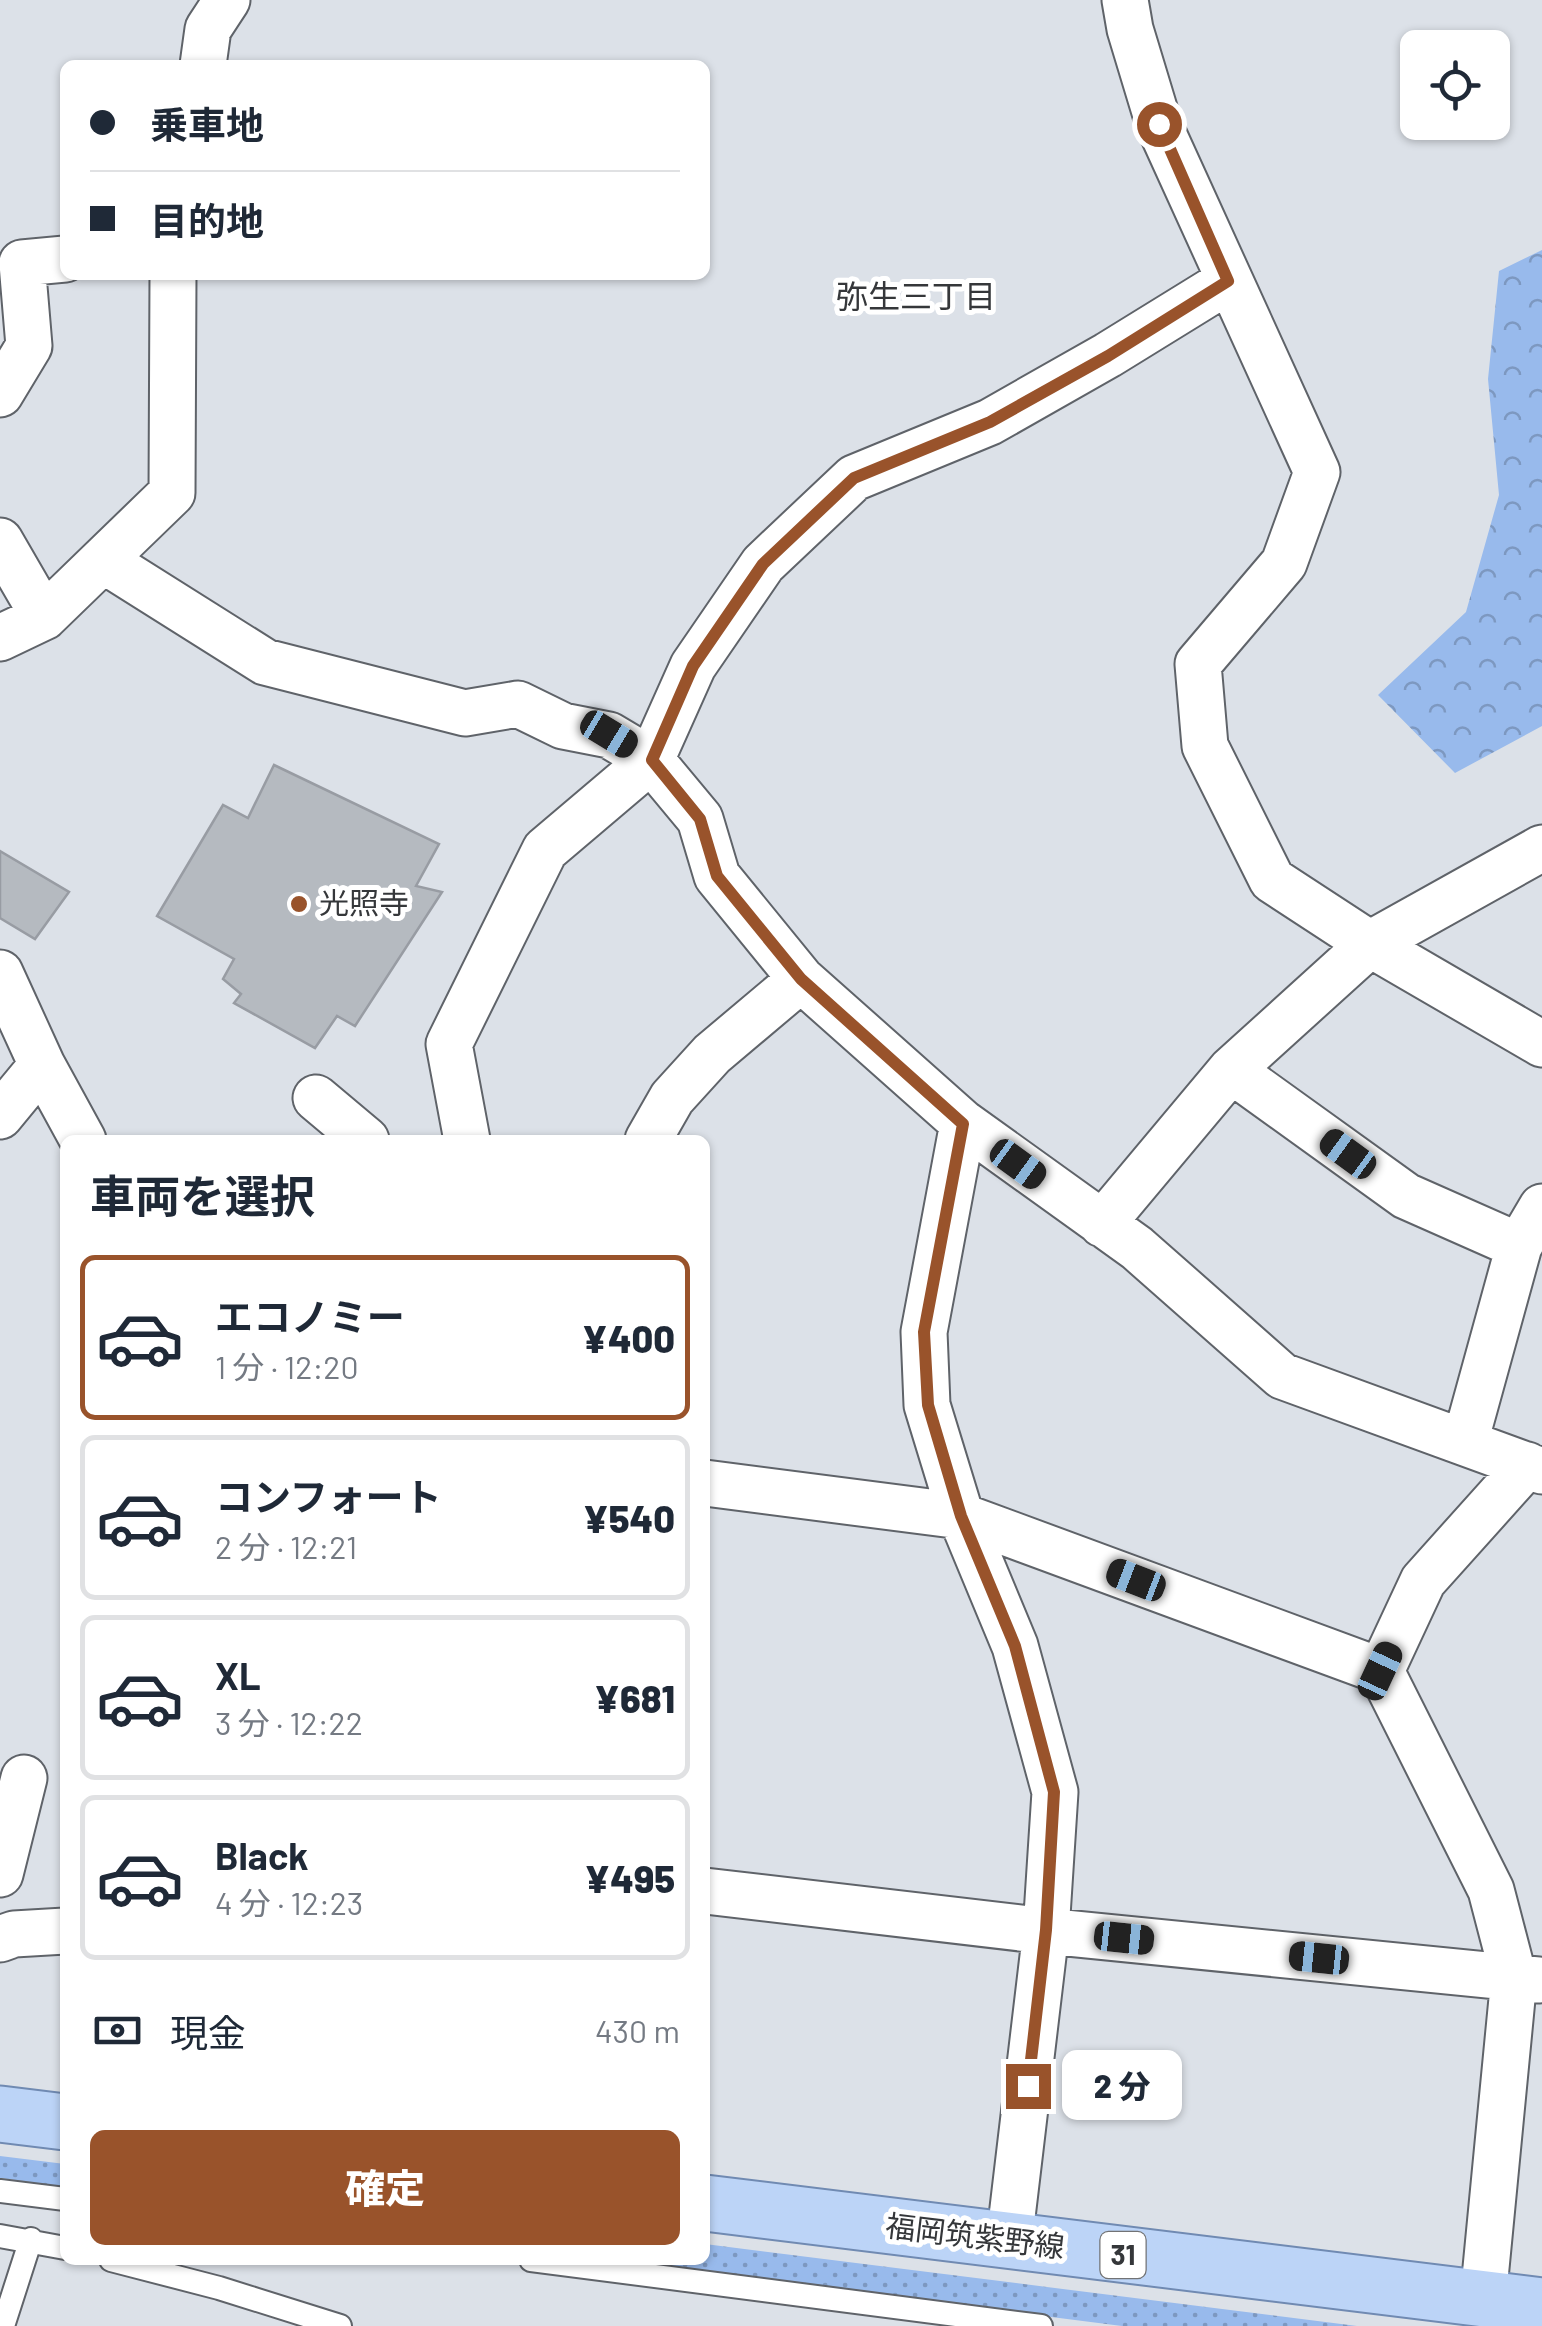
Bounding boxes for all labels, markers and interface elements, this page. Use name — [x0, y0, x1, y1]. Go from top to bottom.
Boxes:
map controls — [1400, 30, 1510, 140]
button: locate — [1400, 30, 1510, 140]
text: 乗車地 — [150, 101, 264, 147]
route start — [1137, 102, 1182, 147]
text: 目的地 — [150, 197, 264, 243]
district label: 弥生三丁目 — [836, 276, 996, 314]
car — [576, 706, 642, 762]
place label: 光照寺 — [319, 884, 409, 920]
marker: 光照寺 — [288, 893, 310, 915]
car — [1315, 1124, 1381, 1184]
car — [985, 1134, 1051, 1194]
text: 車両を選択 — [90, 1168, 315, 1222]
icon: car — [95, 1293, 185, 1383]
text: エコノミー — [215, 1293, 405, 1339]
text: ¥400 — [582, 1315, 675, 1361]
text: 1 分 · 12:20 — [215, 1347, 359, 1385]
icon: car — [95, 1473, 185, 1563]
text: コンフォート — [215, 1473, 442, 1519]
text: ¥540 — [583, 1495, 675, 1541]
text: 2 分 · 12:21 — [215, 1527, 357, 1565]
car — [1103, 1555, 1169, 1605]
car — [1354, 1637, 1406, 1705]
text: XL — [215, 1652, 261, 1698]
icon: car — [95, 1653, 185, 1743]
text: ¥681 — [594, 1675, 675, 1721]
text: 3 分 · 12:22 — [215, 1703, 363, 1741]
text: Black — [215, 1832, 309, 1878]
icon: car — [95, 1833, 185, 1923]
text: ¥495 — [584, 1855, 675, 1901]
text: 4 分 · 12:23 — [215, 1883, 363, 1921]
car — [1093, 1920, 1155, 1956]
car — [1288, 1940, 1350, 1976]
icon: cash — [90, 2003, 145, 2058]
text: 現金 — [170, 2009, 246, 2055]
text: 430 m — [595, 2011, 680, 2049]
callout: 2 分 — [1063, 2051, 1183, 2121]
route end — [1006, 2064, 1051, 2109]
text: 2 分 — [1094, 2066, 1150, 2104]
button: 確定 — [90, 2130, 680, 2245]
street label: 福岡筑紫野線 — [884, 2206, 1067, 2264]
road number: 31 — [1100, 2232, 1146, 2278]

